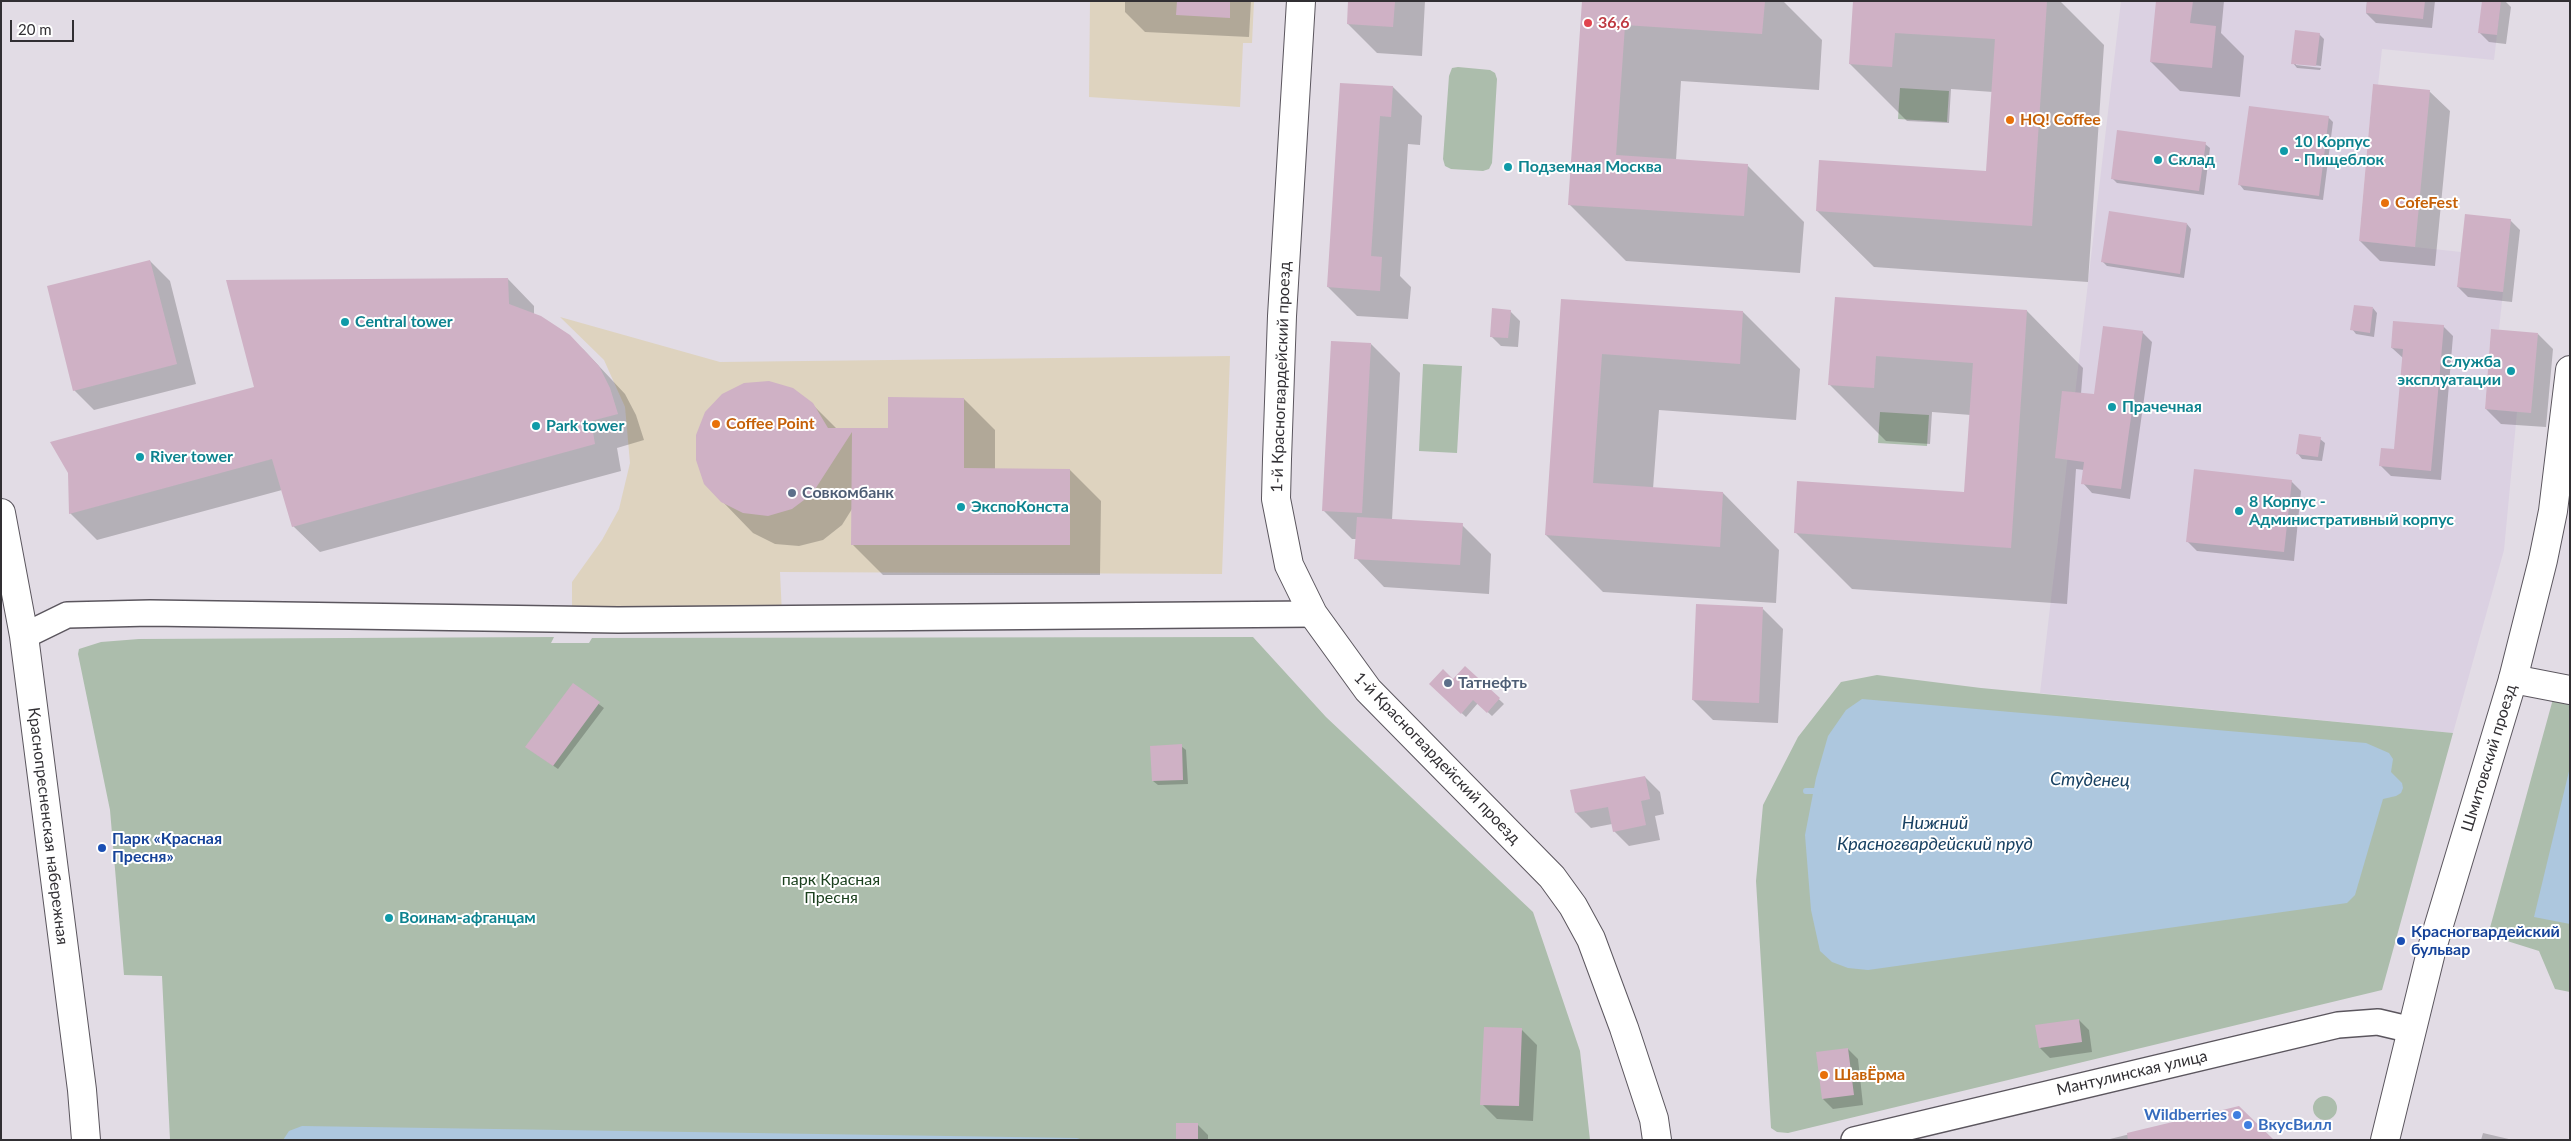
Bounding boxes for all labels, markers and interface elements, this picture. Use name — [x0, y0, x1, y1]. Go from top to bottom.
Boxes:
scale bar — [12, 10, 76, 42]
place label: 36,6 — [1598, 13, 1630, 33]
marker: 36,6 — [1582, 17, 1594, 29]
text: 20 m — [18, 20, 52, 38]
place label: HQ! Coffee — [2020, 110, 2101, 130]
marker: HQ! Coffee — [2004, 114, 2016, 126]
place label: 10 Корпус - Пищеблок — [2294, 132, 2384, 170]
marker: 10 Корпус - Пищеблок — [2278, 145, 2290, 157]
place label: Склад — [2168, 150, 2215, 170]
marker: Склад — [2152, 154, 2164, 166]
place label: Подземная Москва — [1518, 157, 1662, 177]
marker: Подземная Москва — [1502, 161, 1514, 173]
place label: CofeFest — [2395, 193, 2458, 213]
marker: CofeFest — [2379, 197, 2391, 209]
street label: 1-й Красногвардейский проезд — [1267, 261, 1295, 493]
place label: Central tower — [355, 312, 453, 332]
marker: Central tower — [339, 316, 351, 328]
place label: Служба эксплуатации — [2397, 352, 2501, 390]
marker: Служба эксплуатации — [2505, 365, 2517, 377]
place label: Прачечная — [2122, 397, 2202, 417]
marker: Прачечная — [2106, 401, 2118, 413]
place label: Coffee Point — [726, 414, 815, 434]
place label: Park tower — [546, 416, 624, 436]
marker: Coffee Point — [710, 418, 722, 430]
marker: Park tower — [530, 420, 542, 432]
place label: River tower — [150, 447, 233, 467]
marker: River tower — [134, 451, 146, 463]
place label: Совкомбанк — [802, 483, 894, 503]
marker: Совкомбанк — [786, 487, 798, 499]
place label: 8 Корпус - Административный корпус — [2249, 492, 2454, 530]
place label: ЭкспоКонста — [971, 497, 1069, 517]
marker: ЭкспоКонста — [955, 501, 967, 513]
marker: 8 Корпус - Административный корпус — [2233, 505, 2245, 517]
street label: 1-й Красногвардейский проезд — [1350, 668, 1524, 848]
place label: Татнефть — [1458, 673, 1527, 693]
marker: Татнефть — [1442, 677, 1454, 689]
street label: Шмитовский проезд — [2457, 682, 2521, 834]
street label: Краснопресненская набережная — [24, 706, 72, 946]
water label: Студенец — [2050, 769, 2130, 791]
water label: Нижний Красногвардейский пруд — [1837, 812, 2033, 854]
place label: Парк «Красная Пресня» — [112, 829, 222, 867]
marker: Парк «Красная Пресня» — [96, 842, 108, 854]
park label: парк Красная Пресня — [782, 870, 880, 908]
place label: Воинам-афганцам — [399, 908, 536, 928]
marker: Воинам-афганцам — [383, 912, 395, 924]
place label: Красногвардейский бульвар — [2411, 922, 2560, 960]
marker: Красногвардейский бульвар — [2395, 935, 2407, 947]
street label: Мантулинская улица — [2055, 1046, 2209, 1100]
place label: ШавЁрма — [1834, 1065, 1905, 1085]
marker: ШавЁрма — [1818, 1069, 1830, 1081]
place label: Wildberries — [2144, 1105, 2227, 1125]
marker: Wildberries — [2231, 1109, 2243, 1121]
place label: ВкусВилл — [2258, 1115, 2332, 1135]
marker: ВкусВилл — [2242, 1119, 2254, 1131]

